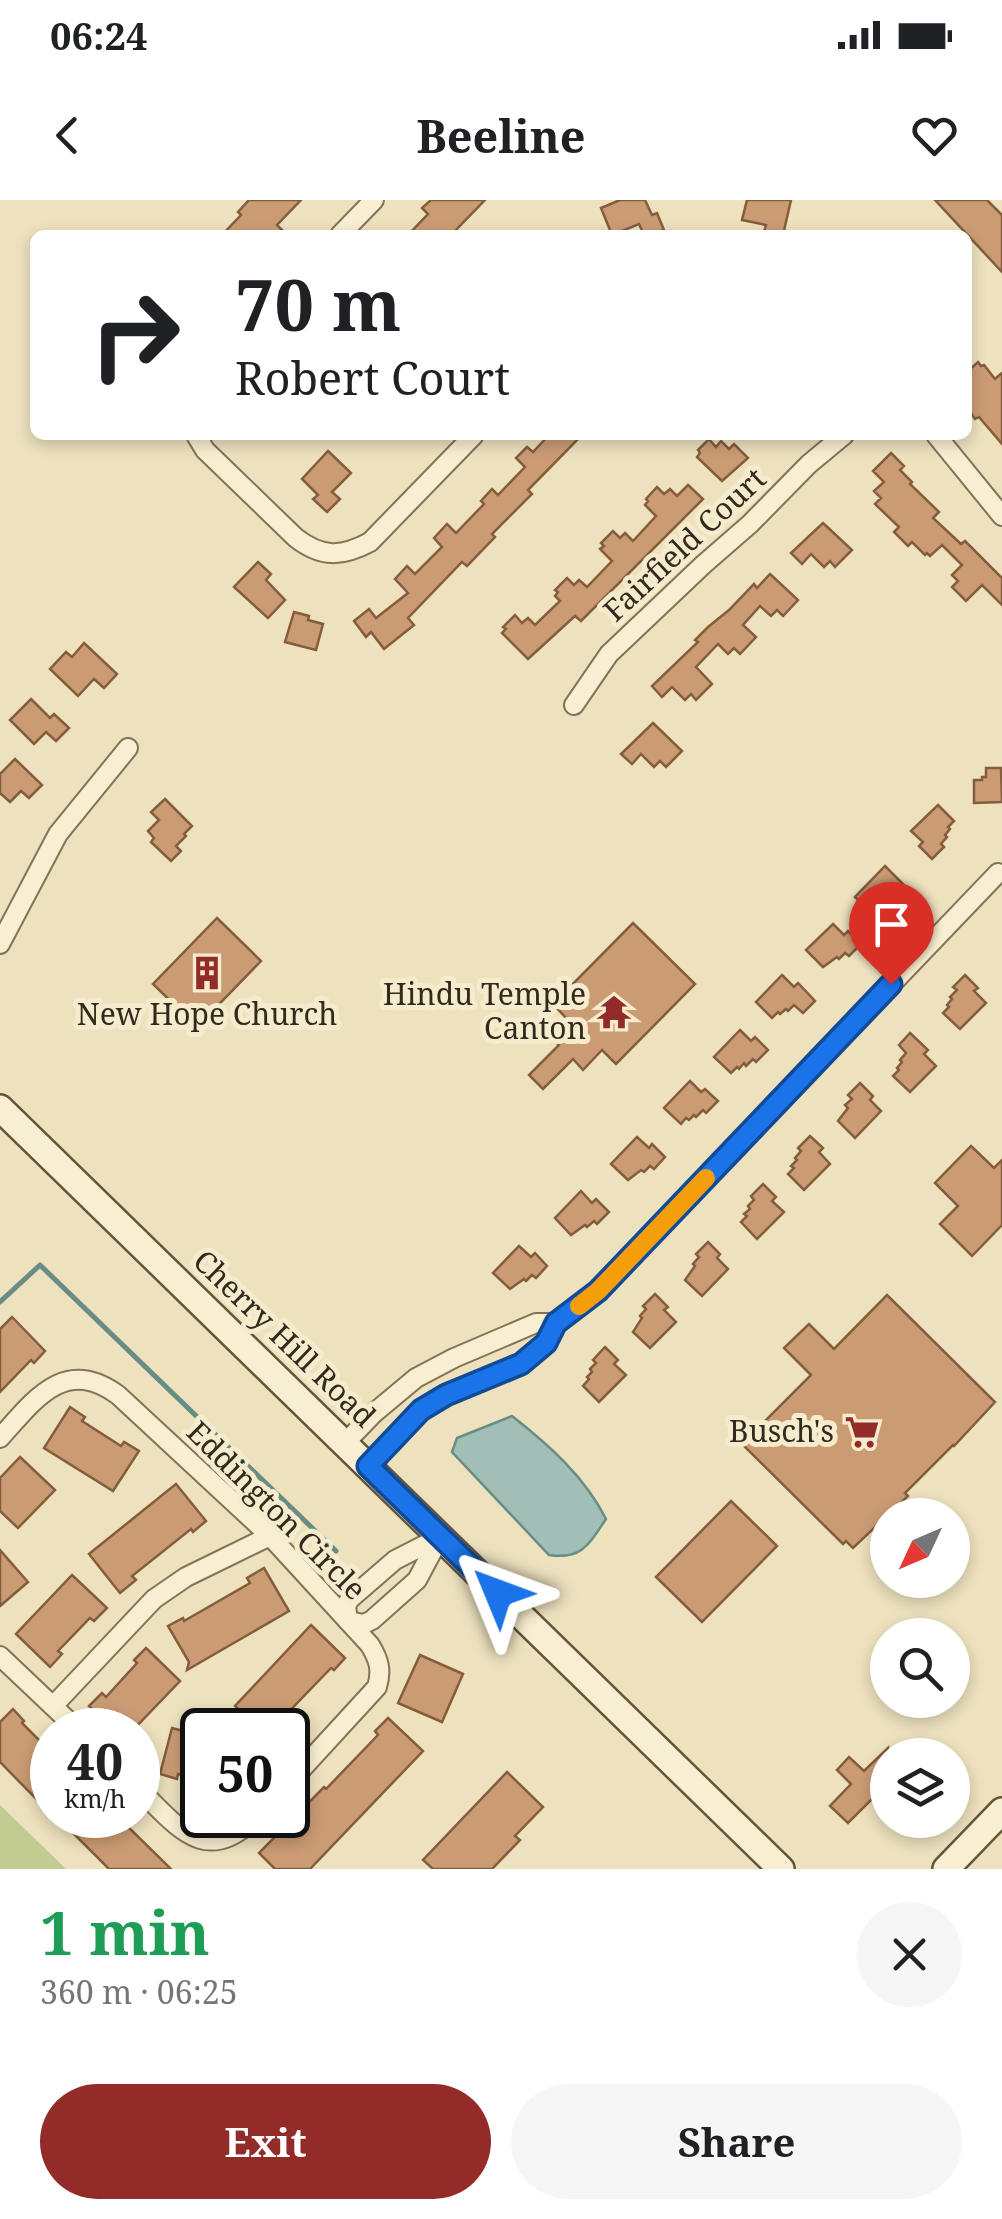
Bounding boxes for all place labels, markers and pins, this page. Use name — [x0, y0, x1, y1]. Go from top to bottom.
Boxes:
pin — [849, 882, 934, 985]
building icon: New Hope Church — [188, 954, 226, 992]
place label: Hindu Temple Canton — [383, 973, 586, 1048]
place label: New Hope Church — [77, 993, 337, 1034]
temple icon: Hindu Temple Canton — [595, 993, 633, 1031]
place label: Busch's — [729, 1410, 834, 1451]
supermarket icon: Busch's — [843, 1413, 881, 1451]

